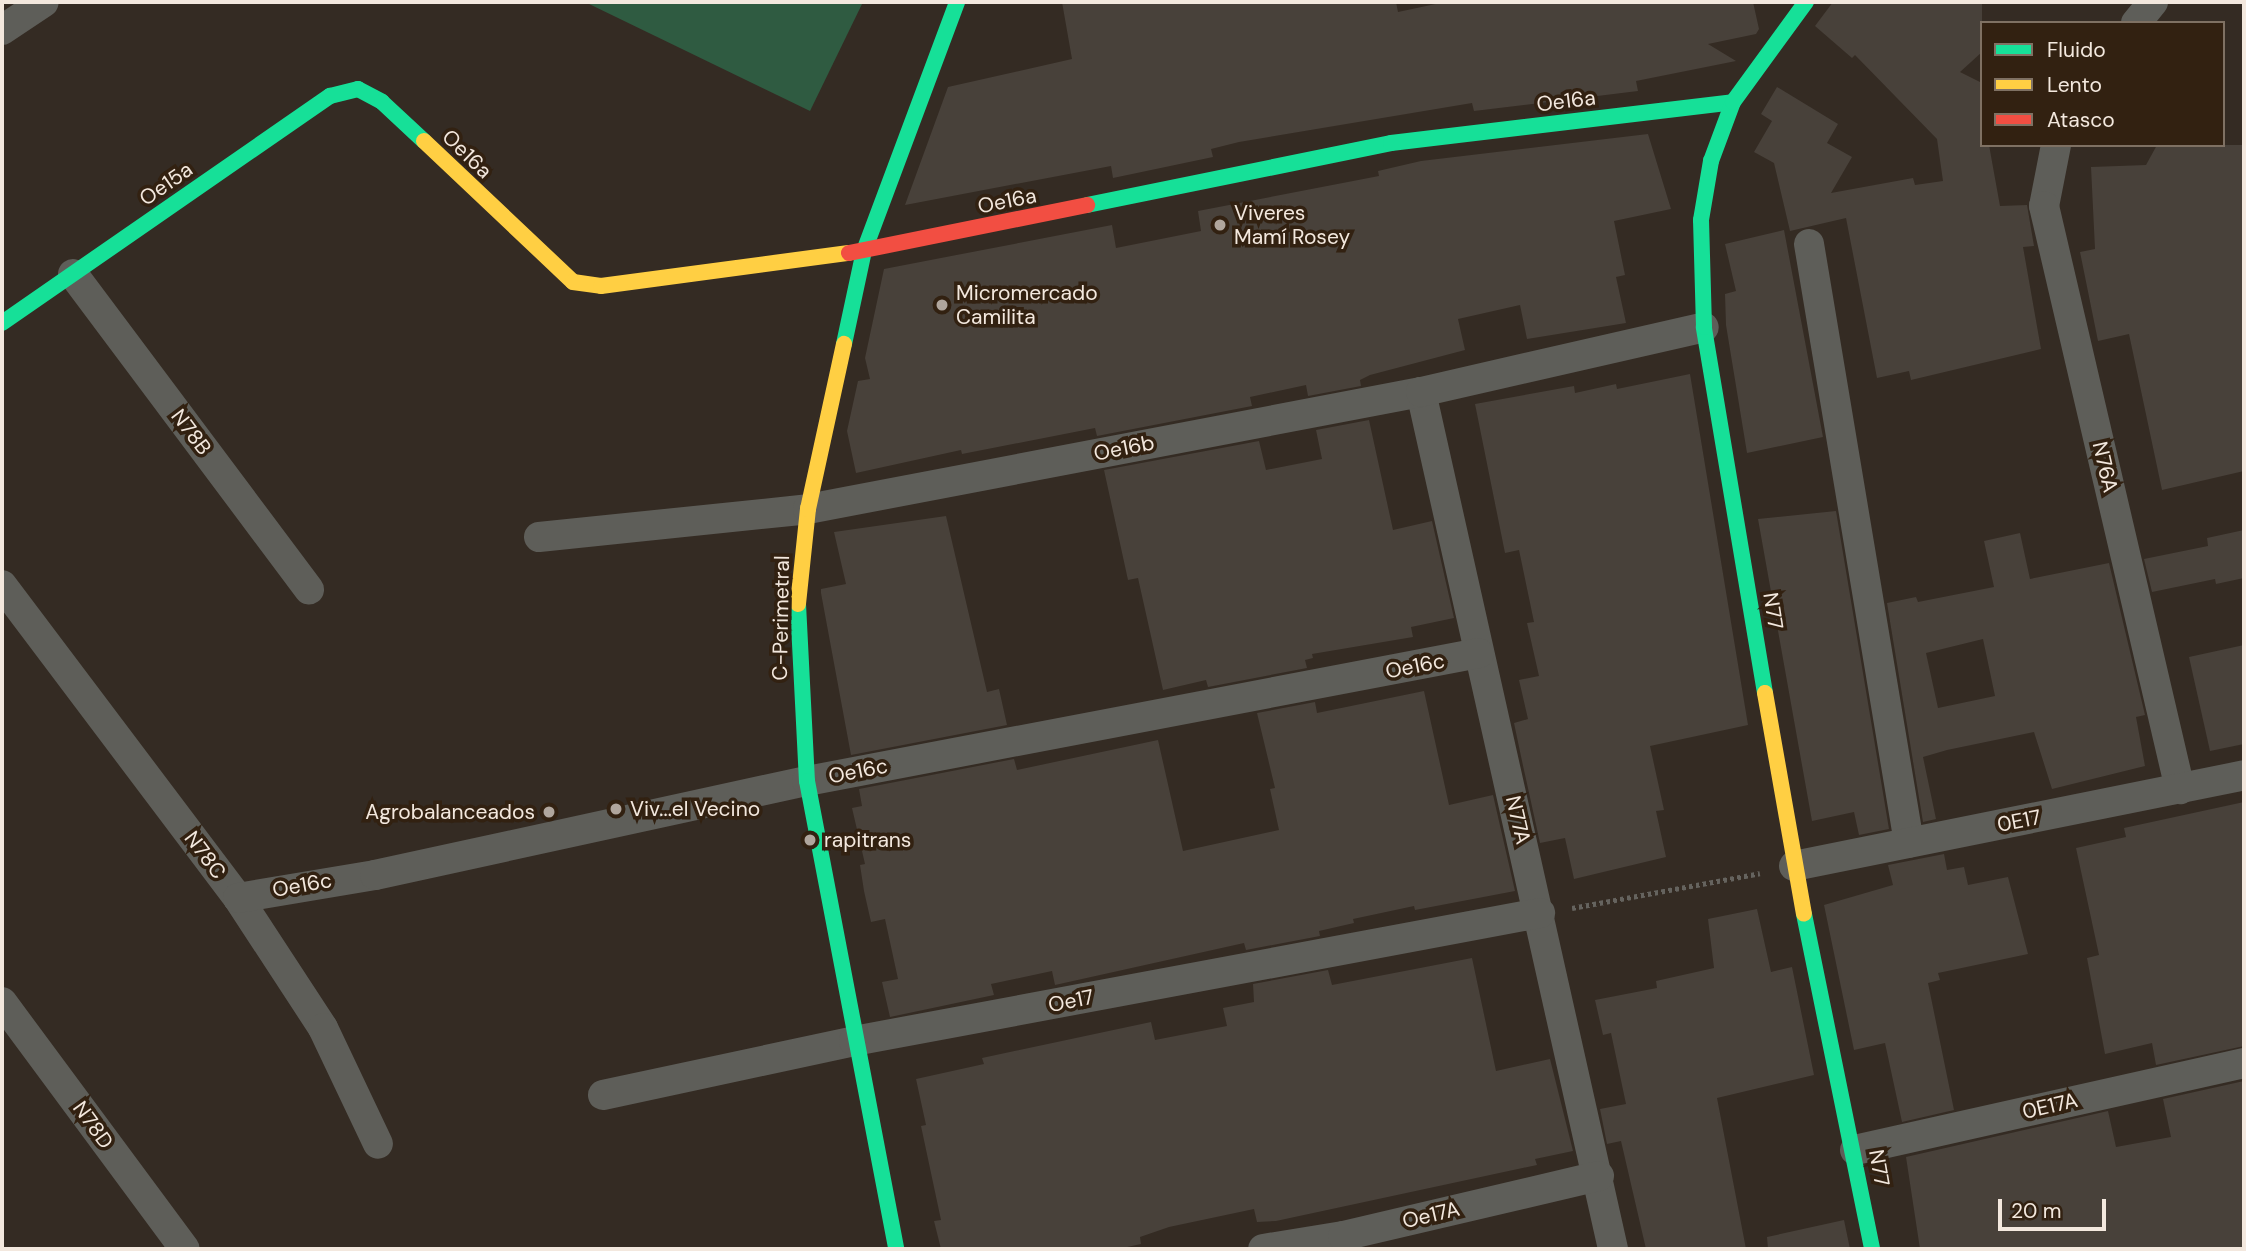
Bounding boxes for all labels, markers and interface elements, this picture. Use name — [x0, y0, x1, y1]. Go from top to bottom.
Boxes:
legend — [1980, 21, 2225, 147]
text: Fluido — [2047, 36, 2106, 64]
text: Lento — [2047, 71, 2102, 99]
street label: Oe16a — [1535, 85, 1597, 117]
text: Atasco — [2047, 106, 2115, 134]
street label: Oe16a — [437, 124, 497, 184]
street label: Oe15a — [135, 157, 197, 211]
street label: Oe16a — [975, 183, 1039, 219]
place label: Viveres Mamí Rosey — [1234, 200, 1350, 250]
marker: Viveres Mamí Rosey — [1212, 217, 1228, 233]
place label: Micromercado Camilita — [956, 280, 1098, 330]
marker: Micromercado Camilita — [934, 297, 950, 313]
street label: N78B — [166, 404, 216, 460]
street label: Oe16b — [1092, 430, 1156, 466]
street label: N76A — [2087, 439, 2123, 495]
street label: C-Perimetral — [767, 555, 795, 681]
street label: N77 — [1758, 591, 1788, 631]
street label: Oe16c — [1383, 648, 1447, 684]
street label: Oe16c — [826, 753, 890, 789]
street label: N77A — [1500, 793, 1536, 847]
place label: Viv...el Vecino — [630, 796, 760, 822]
place label: Agrobalanceados — [365, 799, 535, 825]
marker: Viv...el Vecino — [608, 801, 624, 817]
marker: Agrobalanceados — [541, 804, 557, 820]
street label: 0E17 — [1995, 804, 2043, 838]
street label: N78C — [179, 826, 231, 884]
place label: rapitrans — [824, 827, 911, 853]
marker: rapitrans — [802, 832, 818, 848]
street label: Oe16c — [270, 867, 334, 903]
street label: Oe17 — [1046, 984, 1096, 1018]
street label: 0E17A — [2020, 1087, 2080, 1125]
street label: N78D — [67, 1096, 119, 1154]
street label: N77 — [1863, 1148, 1895, 1188]
scale bar — [2001, 1184, 2110, 1228]
street label: Oe17A — [1400, 1196, 1462, 1234]
text: 20 m — [2011, 1197, 2062, 1225]

